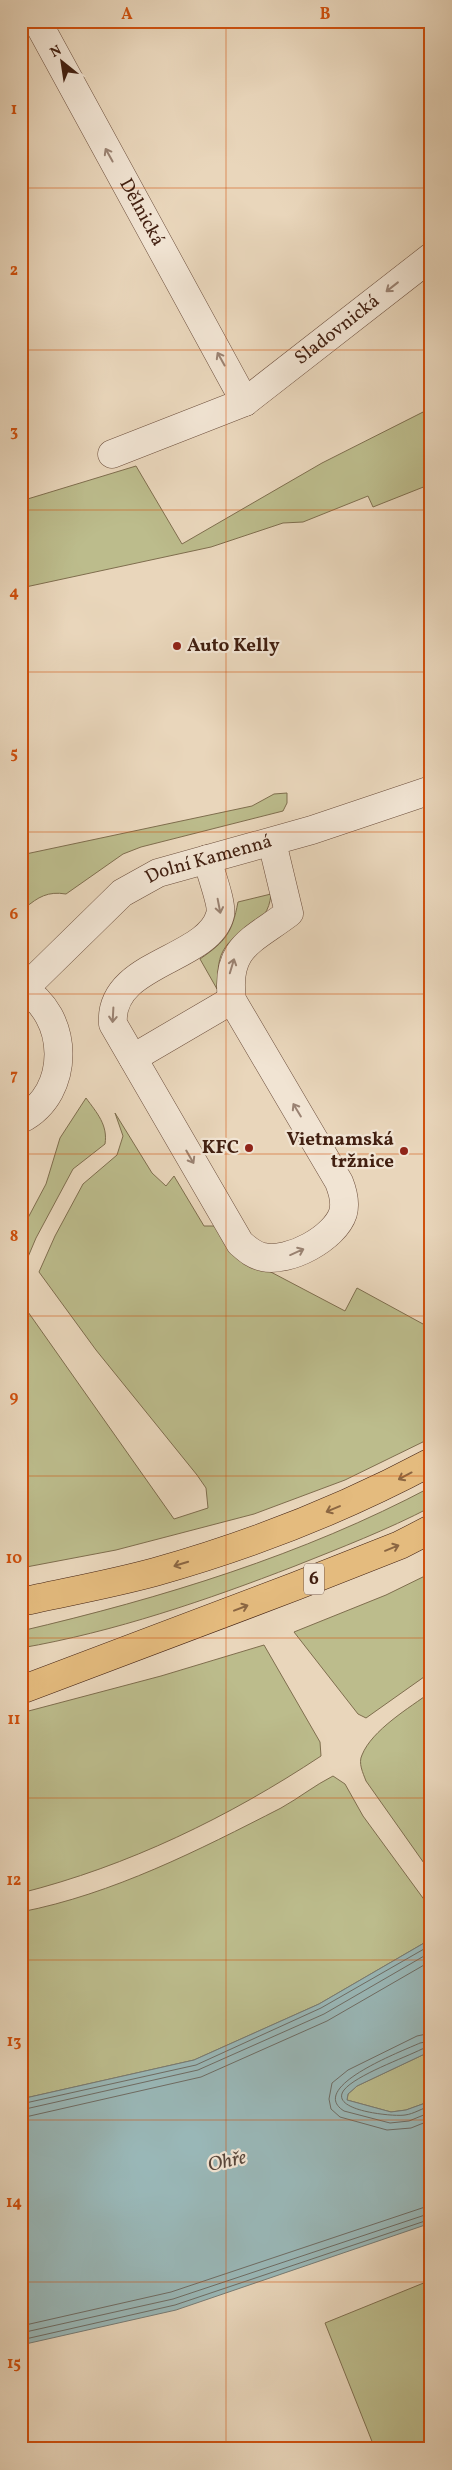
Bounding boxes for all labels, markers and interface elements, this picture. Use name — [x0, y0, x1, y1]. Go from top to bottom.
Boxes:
text: A — [121, 4, 133, 26]
text: B — [320, 4, 331, 26]
north arrow — [38, 38, 88, 88]
text: N — [47, 41, 65, 63]
text: 1 — [11, 99, 17, 121]
one-way arrow — [104, 148, 114, 163]
street label: Dělnická — [112, 174, 170, 251]
text: 2 — [10, 260, 18, 282]
one-way arrow — [386, 282, 399, 293]
street label: Sladovnická — [289, 289, 385, 371]
one-way arrow — [216, 352, 226, 366]
text: 3 — [10, 421, 18, 443]
text: 4 — [9, 582, 19, 604]
place label: Auto Kelly — [187, 633, 280, 659]
marker: Auto Kelly — [171, 640, 183, 652]
text: 5 — [10, 743, 18, 765]
street label: Dolní Kamenná — [141, 829, 275, 891]
one-way arrow — [214, 898, 224, 914]
text: 6 — [10, 904, 19, 926]
one-way arrow — [228, 958, 238, 974]
one-way arrow — [109, 1007, 118, 1023]
text: 7 — [10, 1065, 18, 1087]
one-way arrow — [291, 1104, 301, 1118]
place label: Vietnamská tržnice — [286, 1127, 394, 1175]
place label: KFC — [202, 1135, 239, 1161]
marker: KFC — [243, 1142, 255, 1154]
marker: Vietnamská tržnice — [398, 1145, 410, 1157]
one-way arrow — [185, 1149, 195, 1164]
text: 8 — [10, 1226, 18, 1248]
one-way arrow — [290, 1246, 305, 1256]
text: 9 — [10, 1387, 19, 1409]
one-way arrow — [397, 1471, 412, 1481]
one-way arrow — [326, 1504, 341, 1514]
one-way arrow — [384, 1543, 399, 1553]
text: 10 — [6, 1548, 22, 1570]
one-way arrow — [173, 1560, 189, 1570]
road number: 6 — [304, 1564, 324, 1595]
one-way arrow — [233, 1602, 248, 1611]
text: 11 — [8, 1709, 20, 1731]
text: 12 — [7, 1870, 21, 1892]
text: 13 — [7, 2031, 21, 2053]
water label: Ohře — [205, 2144, 250, 2180]
text: 14 — [6, 2192, 22, 2214]
text: 15 — [7, 2353, 21, 2375]

